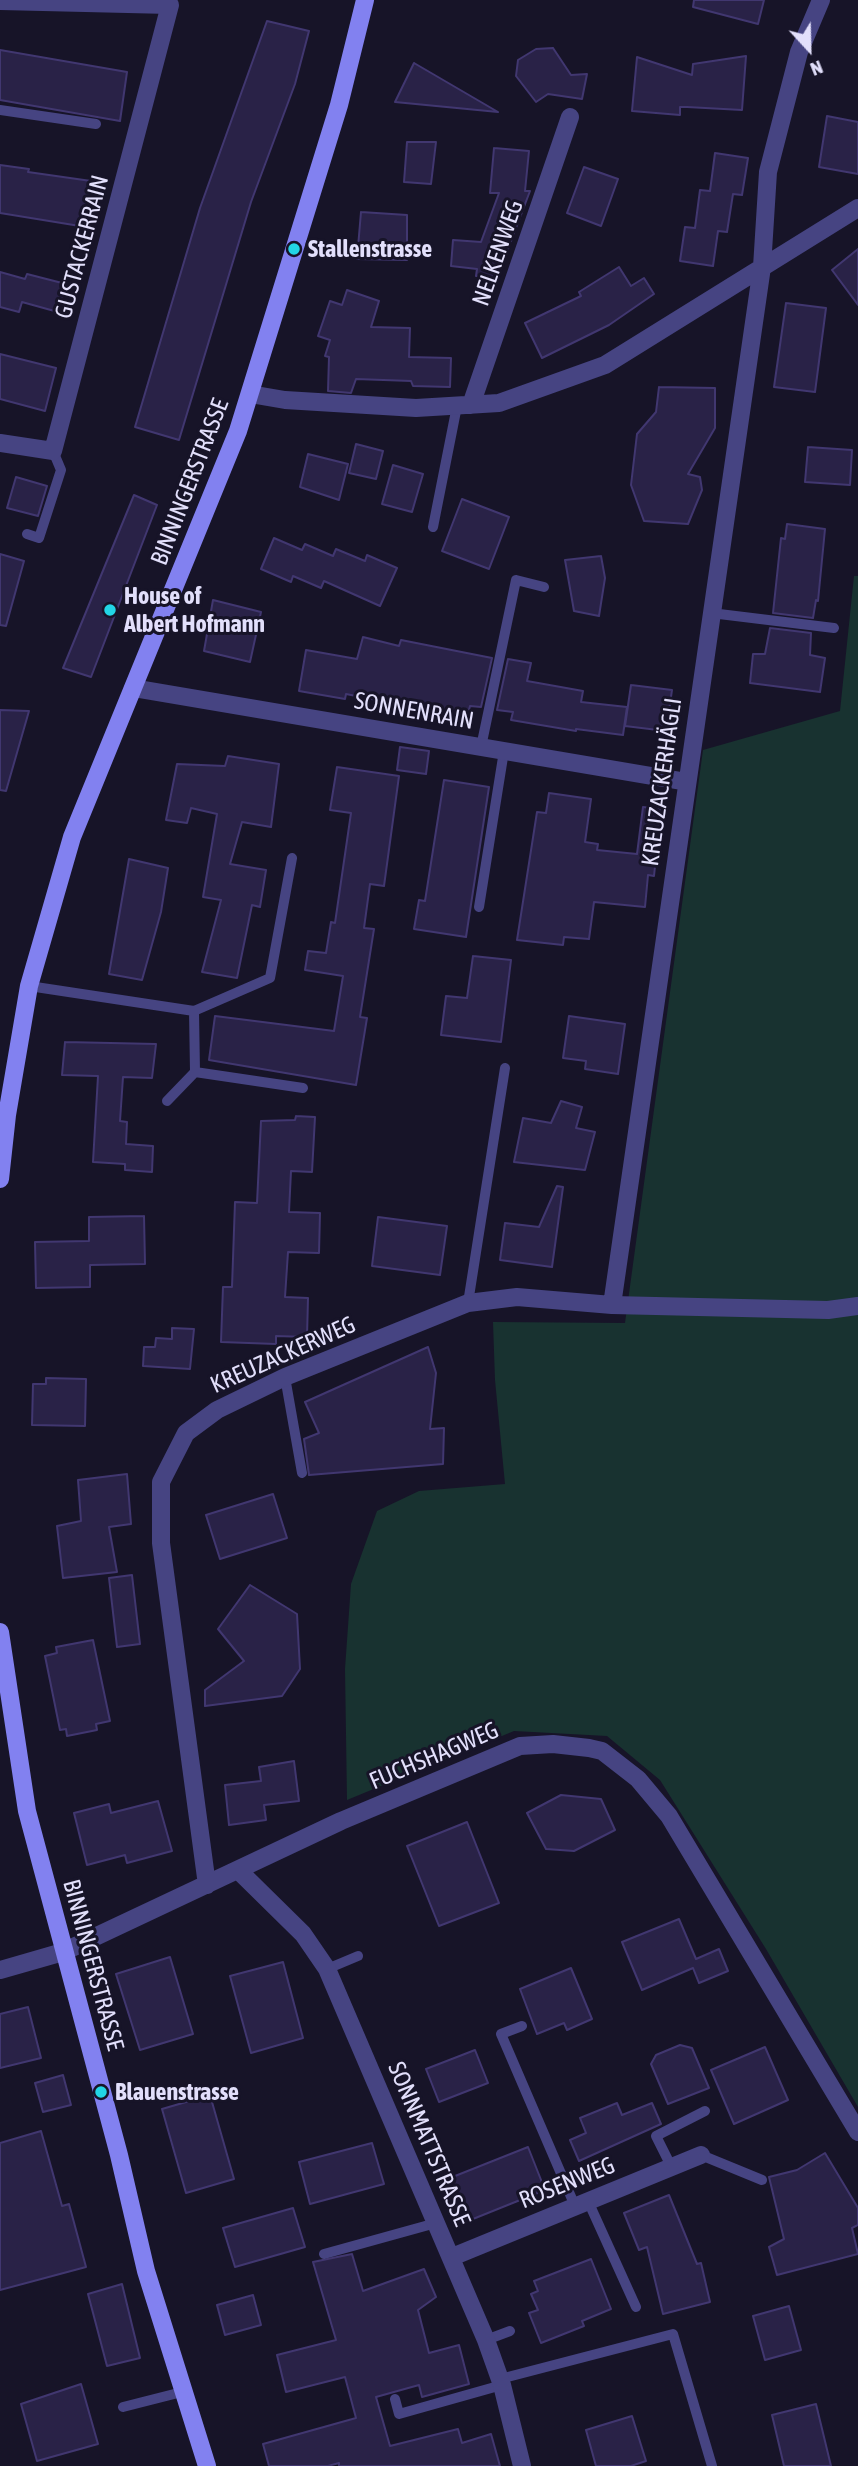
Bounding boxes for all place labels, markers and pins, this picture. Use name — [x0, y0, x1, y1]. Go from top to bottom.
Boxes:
place label: Stallenstrasse — [308, 235, 432, 263]
marker: Stallenstrasse — [286, 241, 302, 257]
place label: House of Albert Hofmann — [124, 582, 265, 638]
marker: House of Albert Hofmann — [102, 602, 118, 618]
place label: Blauenstrasse — [115, 2078, 239, 2106]
marker: Blauenstrasse — [93, 2084, 109, 2100]

